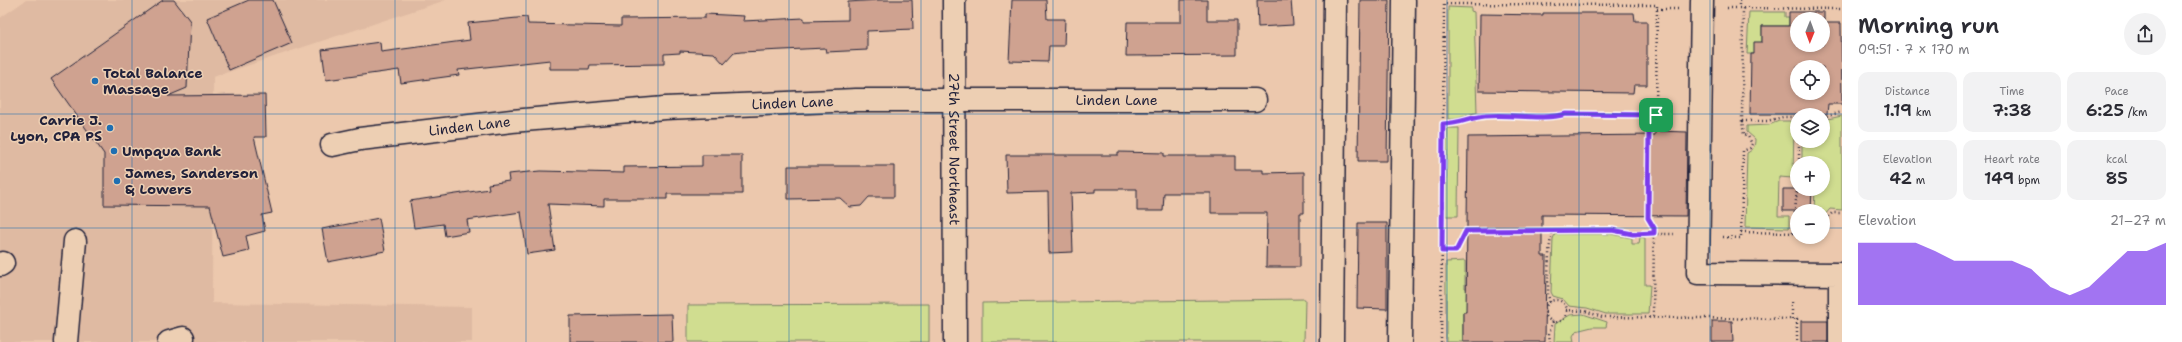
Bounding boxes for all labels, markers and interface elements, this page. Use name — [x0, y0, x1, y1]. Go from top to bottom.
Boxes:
text: Morning run — [1858, 11, 1999, 40]
north arrow — [1790, 12, 1830, 52]
map controls — [1790, 12, 1830, 244]
button: share — [2124, 13, 2166, 55]
text: 09:51 · 7 × 170 m — [1858, 41, 1970, 58]
button: locate — [1790, 60, 1830, 100]
place label: Total Balance Massage — [103, 64, 203, 98]
street label: 27th Street Northeast — [945, 73, 964, 225]
marker: Total Balance Massage — [90, 76, 100, 86]
text: Distance — [1885, 84, 1930, 99]
text: Time — [1999, 84, 2025, 99]
text: Pace — [2105, 84, 2129, 99]
street label: Linden Lane — [1075, 91, 1158, 109]
street label: Linden Lane — [751, 92, 834, 113]
pin — [1639, 98, 1673, 132]
text: 1.19 — [1883, 99, 1912, 121]
text: 7:38 — [1992, 99, 2032, 121]
text: 6:25 — [2086, 99, 2124, 121]
icon: arrive — [1645, 104, 1667, 126]
text: km — [1912, 105, 1931, 120]
text: /km — [2124, 105, 2148, 120]
button: layers — [1790, 108, 1830, 148]
place label: Carrie J. Lyon, CPA PS — [10, 111, 102, 145]
street label: Linden Lane — [428, 112, 512, 140]
marker: Carrie J. Lyon, CPA PS — [105, 123, 115, 133]
place label: Umpqua Bank — [122, 142, 221, 160]
marker: Umpqua Bank — [109, 146, 119, 156]
text: Elevation — [1883, 152, 1932, 167]
text: Heart rate — [1984, 152, 2040, 167]
text: kcal — [2106, 152, 2127, 167]
button: + — [1790, 156, 1830, 196]
place label: James, Sanderson & Lowers — [125, 164, 258, 198]
text: 42 — [1889, 167, 1912, 189]
text: 149 — [1984, 167, 2014, 189]
text: 85 — [2105, 167, 2128, 189]
text: m — [1912, 173, 1925, 188]
text: bpm — [2014, 173, 2040, 188]
marker: James, Sanderson & Lowers — [112, 176, 122, 186]
button: − — [1790, 204, 1830, 244]
text: Elevation — [1858, 212, 1916, 229]
text: 21–27 m — [2110, 212, 2166, 229]

